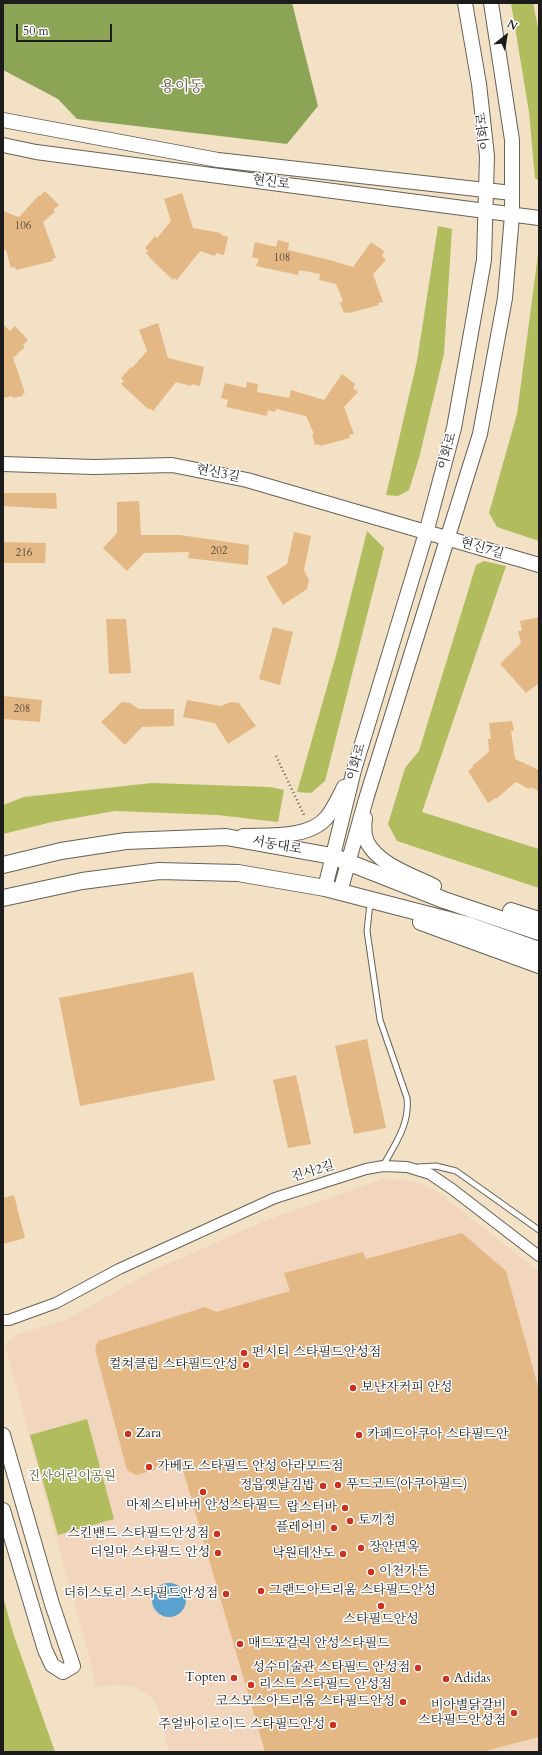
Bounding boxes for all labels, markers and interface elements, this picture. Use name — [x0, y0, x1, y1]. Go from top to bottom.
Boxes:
scale bar — [18, 16, 114, 42]
north arrow — [486, 16, 526, 56]
text: N — [504, 16, 520, 34]
text: 50 m — [23, 23, 49, 39]
district label: 용이동 — [160, 79, 204, 97]
street label: 이화로 — [474, 111, 494, 151]
street label: 현신로 — [251, 173, 291, 193]
house number: 106 — [15, 219, 31, 233]
house number: 108 — [274, 251, 290, 265]
street label: 이화로 — [436, 431, 460, 471]
street label: 현신3길 — [195, 462, 241, 486]
street label: 현신7길 — [459, 535, 505, 563]
house number: 202 — [211, 544, 227, 558]
house number: 216 — [16, 546, 32, 560]
house number: 208 — [14, 702, 30, 716]
street label: 이화로 — [344, 742, 370, 782]
street label: 서동대로 — [251, 834, 303, 858]
street label: 진사2길 — [290, 1158, 336, 1186]
place label: 펀시티 스타필드안성점 — [252, 1345, 381, 1361]
marker: 펀시티 스타필드안성점 — [239, 1348, 249, 1358]
place label: 컬쳐클럽 스타필드안성 — [109, 1357, 238, 1373]
marker: 컬쳐클럽 스타필드안성 — [241, 1360, 251, 1370]
place label: 보난자커피 안성 — [361, 1380, 452, 1396]
marker: 보난자커피 안성 — [348, 1383, 358, 1393]
place label: Zara — [136, 1426, 161, 1442]
place label: 카페드아쿠아 스타필드안 — [367, 1427, 509, 1443]
marker: Zara — [123, 1429, 133, 1439]
marker: 카페드아쿠아 스타필드안 — [354, 1430, 364, 1440]
place label: 가베도 스타필드 안성 아라모드점 — [157, 1459, 343, 1475]
marker: 가베도 스타필드 안성 아라모드점 — [144, 1462, 154, 1472]
park label: 진사어린이공원 — [28, 1469, 116, 1485]
place label: 푸드코트(아쿠아필드) — [346, 1477, 467, 1493]
place label: 정읍옛날김밥 — [240, 1478, 315, 1494]
marker: 푸드코트(아쿠아필드) — [333, 1480, 343, 1490]
marker: 정읍옛날김밥 — [318, 1481, 328, 1491]
marker: 마제스티바버 안성스타필드 — [198, 1487, 208, 1497]
place label: 마제스티바버 안성스타필드 — [126, 1498, 280, 1514]
place label: 랍스터바 — [287, 1500, 337, 1516]
marker: 랍스터바 — [340, 1503, 350, 1513]
place label: 토끼정 — [358, 1513, 396, 1529]
marker: 토끼정 — [345, 1516, 355, 1526]
place label: 플레어비 — [276, 1520, 326, 1536]
marker: 플레어비 — [329, 1523, 339, 1533]
place label: 스킨밴드 스타필드안성점 — [67, 1526, 209, 1542]
marker: 스킨밴드 스타필드안성점 — [212, 1529, 222, 1539]
place label: 장안면옥 — [369, 1540, 419, 1556]
marker: 장안면옥 — [356, 1543, 366, 1553]
place label: 더일마 스타필드 안성 — [90, 1545, 210, 1561]
place label: 낙원테산도 — [272, 1546, 335, 1562]
marker: 더일마 스타필드 안성 — [213, 1548, 223, 1558]
marker: 낙원테산도 — [338, 1549, 348, 1559]
place label: 이천가든 — [379, 1564, 429, 1580]
marker: 이천가든 — [366, 1567, 376, 1577]
place label: 그랜드아트리움 스타필드안성 — [269, 1583, 436, 1599]
place label: 더히스토리 스타필드안성점 — [64, 1586, 218, 1602]
marker: 그랜드아트리움 스타필드안성 — [256, 1586, 266, 1596]
marker: 더히스토리 스타필드안성점 — [221, 1589, 231, 1599]
marker: 스타필드안성 — [376, 1601, 386, 1611]
place label: 스타필드안성 — [343, 1612, 419, 1628]
place label: 매드포갈릭 안성스타필드 — [248, 1636, 390, 1652]
marker: 매드포갈릭 안성스타필드 — [235, 1639, 245, 1649]
place label: 성수미술관 스타필드 안성점 — [252, 1660, 410, 1676]
marker: 성수미술관 스타필드 안성점 — [413, 1663, 423, 1673]
place label: Topten — [185, 1670, 226, 1686]
place label: Adidas — [454, 1671, 491, 1687]
marker: Topten — [229, 1673, 239, 1683]
marker: Adidas — [441, 1674, 451, 1684]
place label: 리스트 스타필드 안성점 — [259, 1677, 392, 1693]
marker: 리스트 스타필드 안성점 — [246, 1680, 256, 1690]
place label: 코스모스아트리움 스타필드안성 — [216, 1694, 395, 1710]
marker: 코스모스아트리움 스타필드안성 — [398, 1697, 408, 1707]
place label: 비아별닭갈비 스타필드안성점 — [418, 1698, 506, 1729]
marker: 비아별닭갈비 스타필드안성점 — [509, 1708, 519, 1718]
place label: 주얼바이로이드 스타필드안성 — [158, 1717, 325, 1733]
marker: 주얼바이로이드 스타필드안성 — [328, 1720, 338, 1730]

